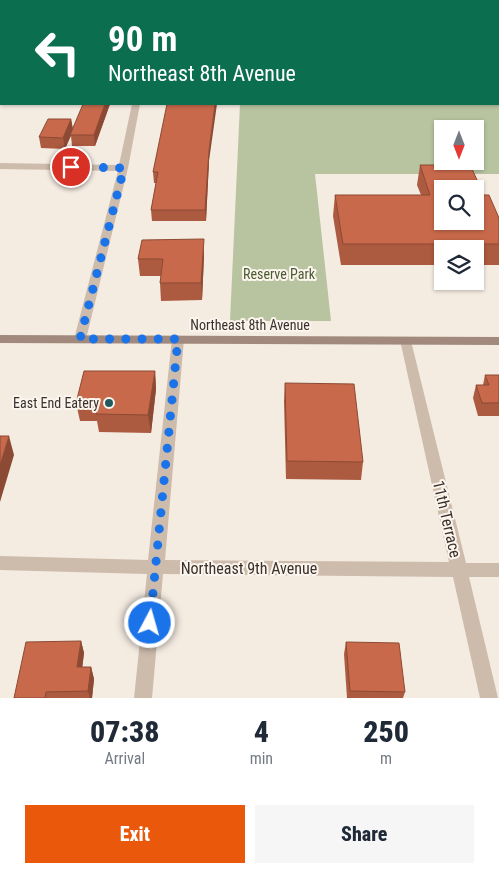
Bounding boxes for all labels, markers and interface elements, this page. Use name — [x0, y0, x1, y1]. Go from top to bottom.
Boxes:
text: 90 m — [108, 19, 177, 60]
icon: left — [25, 20, 90, 85]
text: Northeast 8th Avenue — [108, 61, 296, 86]
north arrow — [434, 120, 484, 170]
map controls — [434, 120, 484, 290]
pin — [50, 146, 92, 188]
icon: arrive — [57, 153, 85, 181]
button: search — [434, 180, 484, 230]
button: layers — [434, 240, 484, 290]
park label: Reserve Park — [243, 266, 316, 282]
street label: Northeast 8th Avenue — [190, 317, 310, 333]
place label: East End Eatery — [13, 395, 99, 411]
marker: East End Eatery — [103, 397, 115, 409]
street label: 11th Terrace — [429, 479, 465, 559]
street label: Northeast 9th Avenue — [181, 559, 317, 578]
position arrow — [123, 596, 175, 648]
text: 07:38 — [90, 714, 160, 749]
text: 4 — [254, 714, 269, 749]
text: 250 — [363, 714, 409, 749]
text: Arrival — [104, 749, 145, 768]
text: min — [250, 749, 273, 768]
text: m — [380, 749, 392, 768]
button: Exit — [25, 805, 245, 863]
button: Share — [255, 805, 474, 863]

